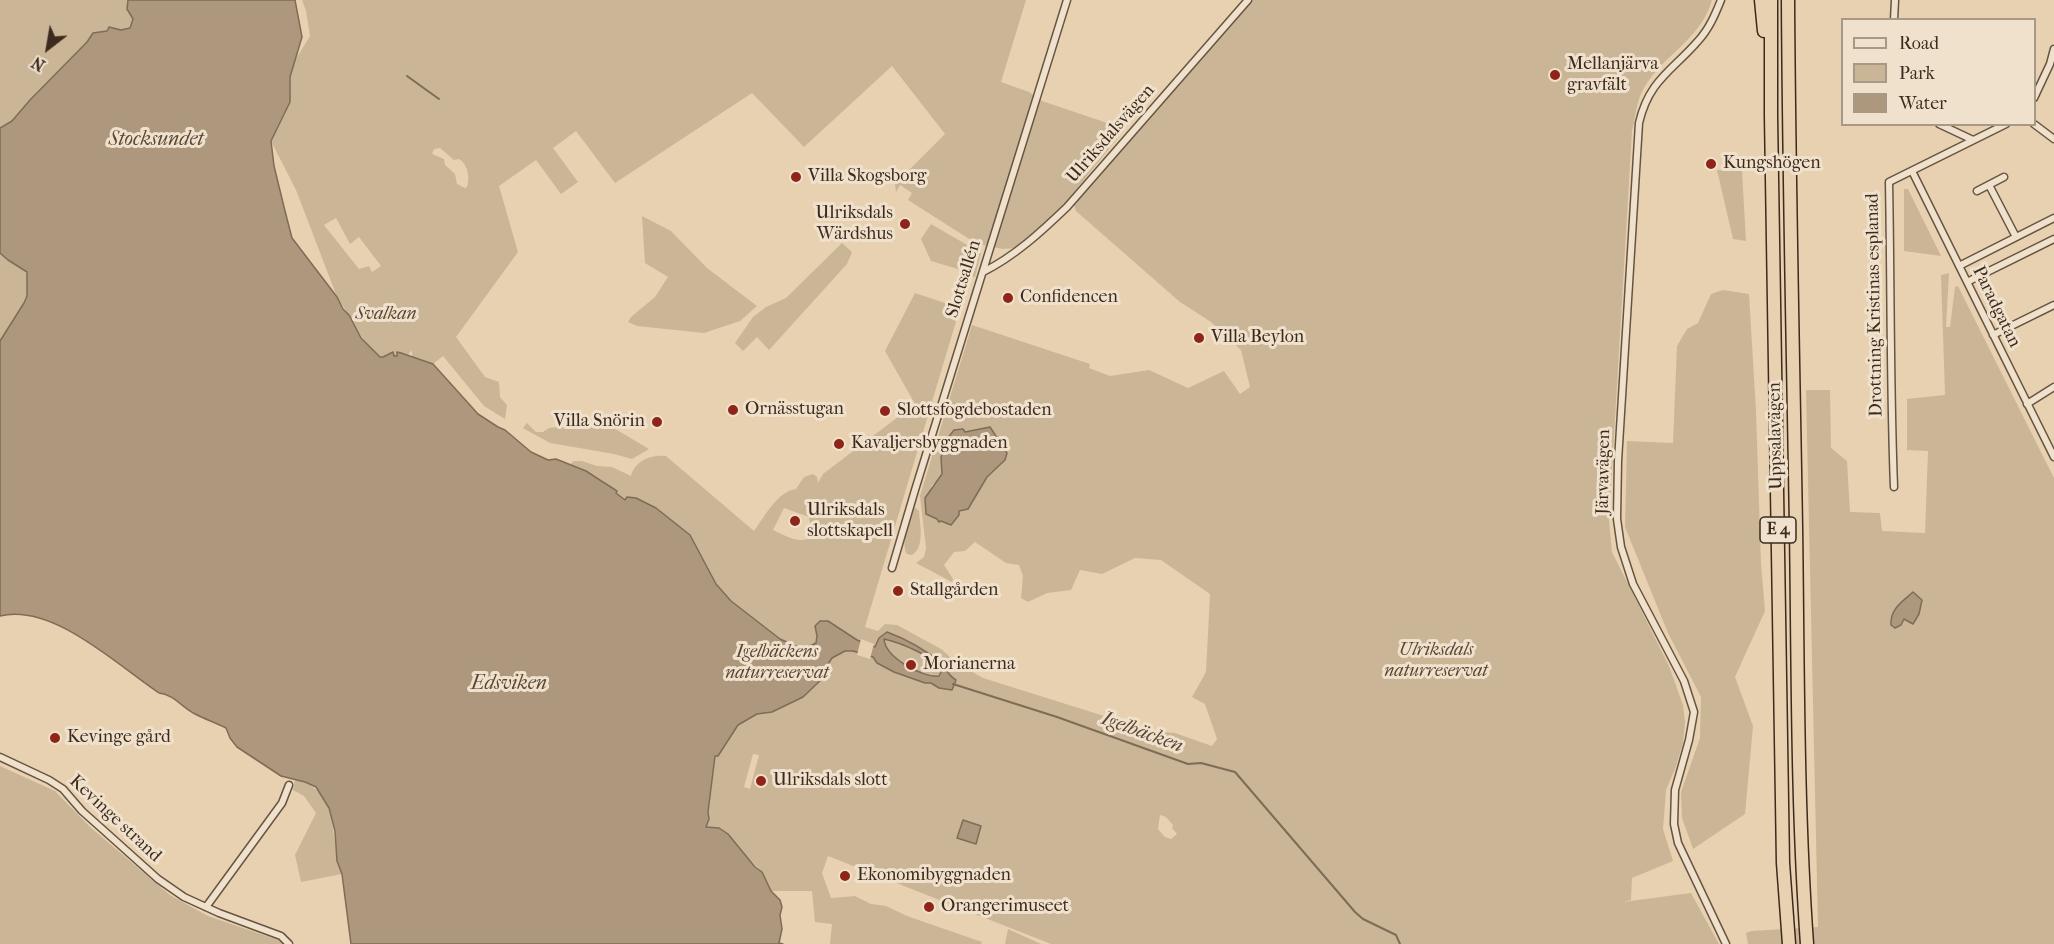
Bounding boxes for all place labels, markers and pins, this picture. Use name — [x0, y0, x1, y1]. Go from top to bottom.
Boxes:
place label: Mellanjärva gravfält — [1567, 54, 1659, 97]
marker: Mellanjärva gravfält — [1548, 68, 1562, 82]
place label: Kungshögen — [1723, 153, 1821, 175]
marker: Kungshögen — [1704, 157, 1718, 171]
place label: Villa Skogsborg — [808, 166, 926, 188]
marker: Villa Skogsborg — [789, 170, 803, 184]
place label: Ulriksdals Wärdshus — [815, 203, 893, 246]
marker: Ulriksdals Wärdshus — [898, 217, 912, 231]
place label: Confidencen — [1020, 287, 1118, 309]
marker: Confidencen — [1001, 291, 1015, 305]
place label: Villa Beylon — [1211, 327, 1304, 349]
marker: Villa Beylon — [1192, 331, 1206, 345]
place label: Ornässtugan — [745, 399, 844, 421]
place label: Slottsfogdebostaden — [897, 400, 1052, 422]
marker: Ornässtugan — [726, 403, 740, 417]
marker: Slottsfogdebostaden — [878, 404, 892, 418]
place label: Villa Snörin — [554, 411, 645, 433]
marker: Villa Snörin — [650, 415, 664, 429]
place label: Kavaljersbyggnaden — [851, 433, 1008, 455]
marker: Kavaljersbyggnaden — [832, 437, 846, 451]
place label: Ulriksdals slottskapell — [807, 500, 893, 542]
marker: Ulriksdals slottskapell — [788, 514, 802, 528]
place label: Stallgården — [910, 580, 998, 602]
marker: Stallgården — [891, 584, 905, 598]
place label: Morianerna — [923, 654, 1015, 676]
marker: Morianerna — [904, 658, 918, 672]
place label: Kevinge gård — [67, 727, 171, 749]
marker: Kevinge gård — [48, 731, 62, 745]
place label: Ulriksdals slott — [773, 770, 888, 792]
marker: Ulriksdals slott — [754, 774, 768, 788]
place label: Ekonomibyggnaden — [857, 865, 1011, 887]
marker: Ekonomibyggnaden — [838, 869, 852, 883]
place label: Orangerimuseet — [941, 896, 1069, 918]
marker: Orangerimuseet — [922, 900, 936, 914]

